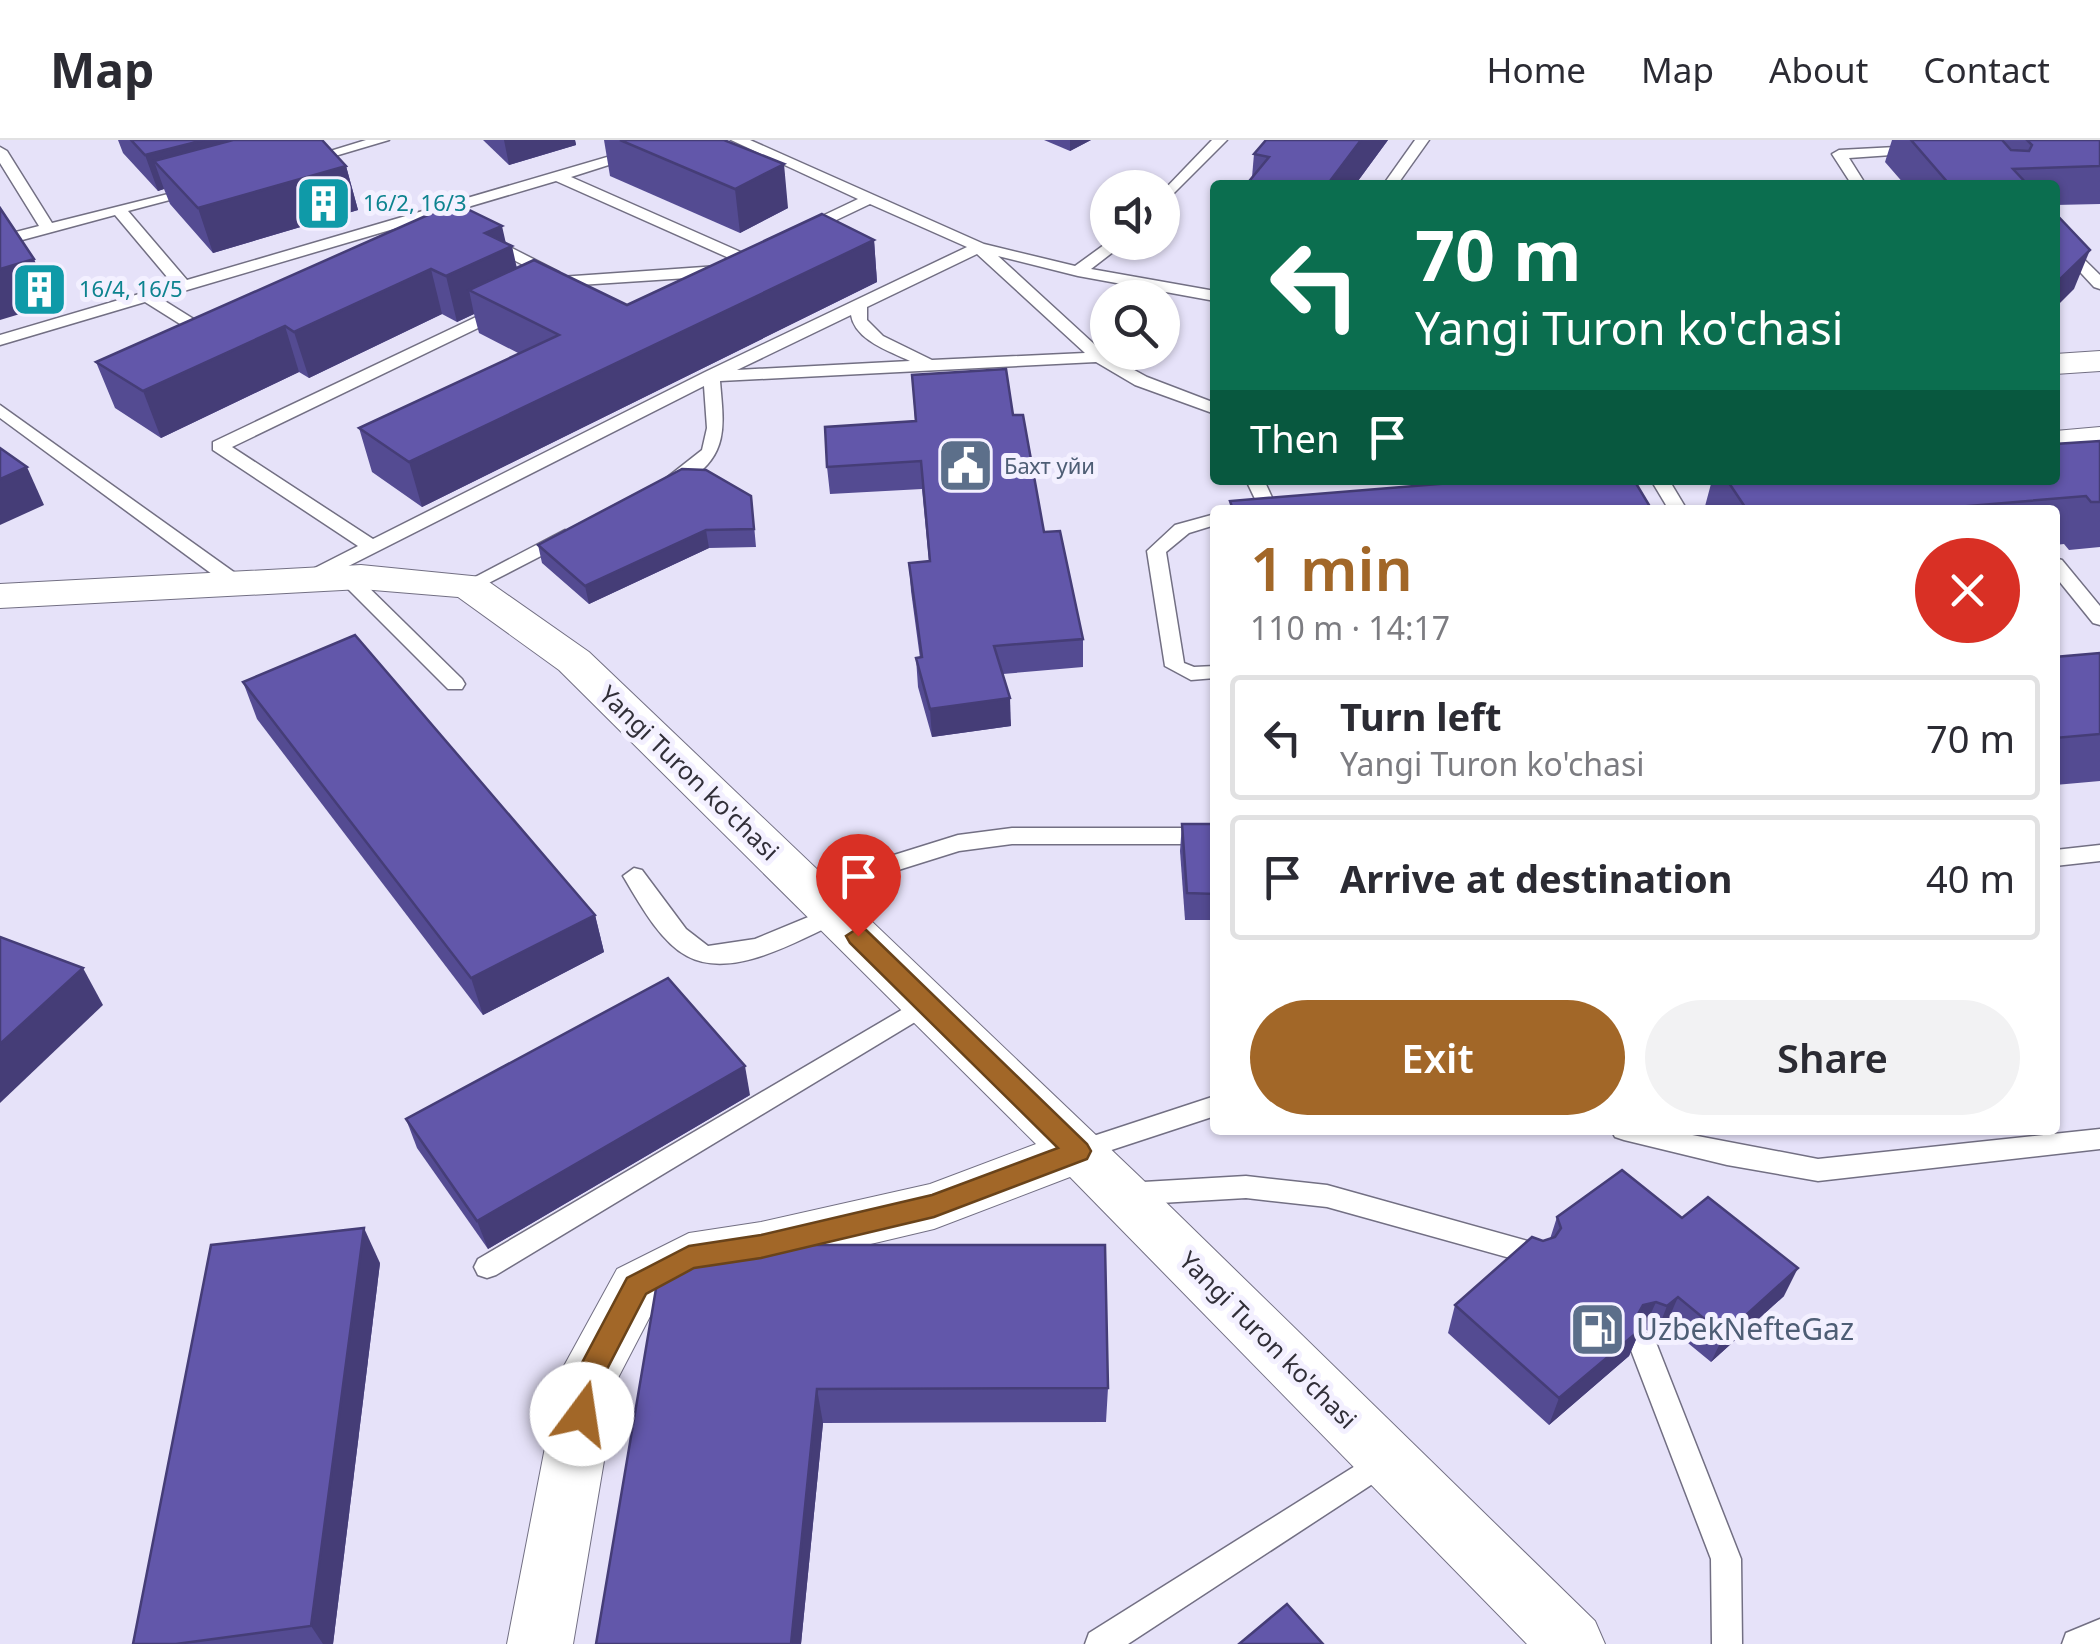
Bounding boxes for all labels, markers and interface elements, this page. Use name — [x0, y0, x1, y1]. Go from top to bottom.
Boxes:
text: Map — [50, 37, 154, 102]
text: Home — [1487, 46, 1586, 93]
text: Map — [1641, 46, 1714, 93]
text: About — [1769, 46, 1868, 93]
text: Contact — [1923, 46, 2050, 93]
map controls — [1090, 170, 1180, 370]
button: sound — [1090, 170, 1180, 260]
building icon: 16/2, 16/3 — [294, 173, 354, 233]
place label: 16/2, 16/3 — [363, 187, 467, 217]
text: 70 m — [1415, 206, 1582, 302]
icon: left — [1250, 220, 1380, 350]
building icon: 16/4, 16/5 — [10, 259, 70, 319]
place label: 16/4, 16/5 — [79, 273, 183, 303]
button: search — [1090, 280, 1180, 370]
text: Yangi Turon ko'chasi — [1415, 297, 1843, 358]
icon: arrive — [1360, 410, 1415, 465]
text: Then — [1250, 412, 1340, 464]
public building icon: Бахт уйи — [935, 436, 995, 496]
place label: Бахт уйи — [1004, 450, 1095, 480]
text: 1 min — [1250, 527, 1413, 609]
button: close — [1915, 538, 2020, 643]
text: 110 m · 14:17 — [1250, 606, 1450, 649]
street label: Yangi Turon ko'chasi — [592, 677, 787, 867]
text: Turn left — [1340, 690, 1502, 742]
icon: left — [1255, 710, 1310, 765]
text: 70 m — [1926, 712, 2015, 764]
text: Yangi Turon ko'chasi — [1340, 742, 1645, 785]
pin — [816, 834, 901, 937]
icon: arrive — [831, 849, 886, 904]
icon: arrive — [1255, 850, 1310, 905]
text: Arrive at destination — [1340, 852, 1732, 904]
text: 40 m — [1926, 852, 2015, 904]
button: Exit — [1250, 1000, 1625, 1115]
button: Share — [1645, 1000, 2020, 1115]
street label: Yangi Turon ko'chasi — [1173, 1243, 1365, 1435]
fuel station icon: UzbekNefteGaz — [1567, 1300, 1627, 1360]
place label: UzbekNefteGaz — [1636, 1308, 1854, 1349]
position arrow — [530, 1362, 634, 1466]

